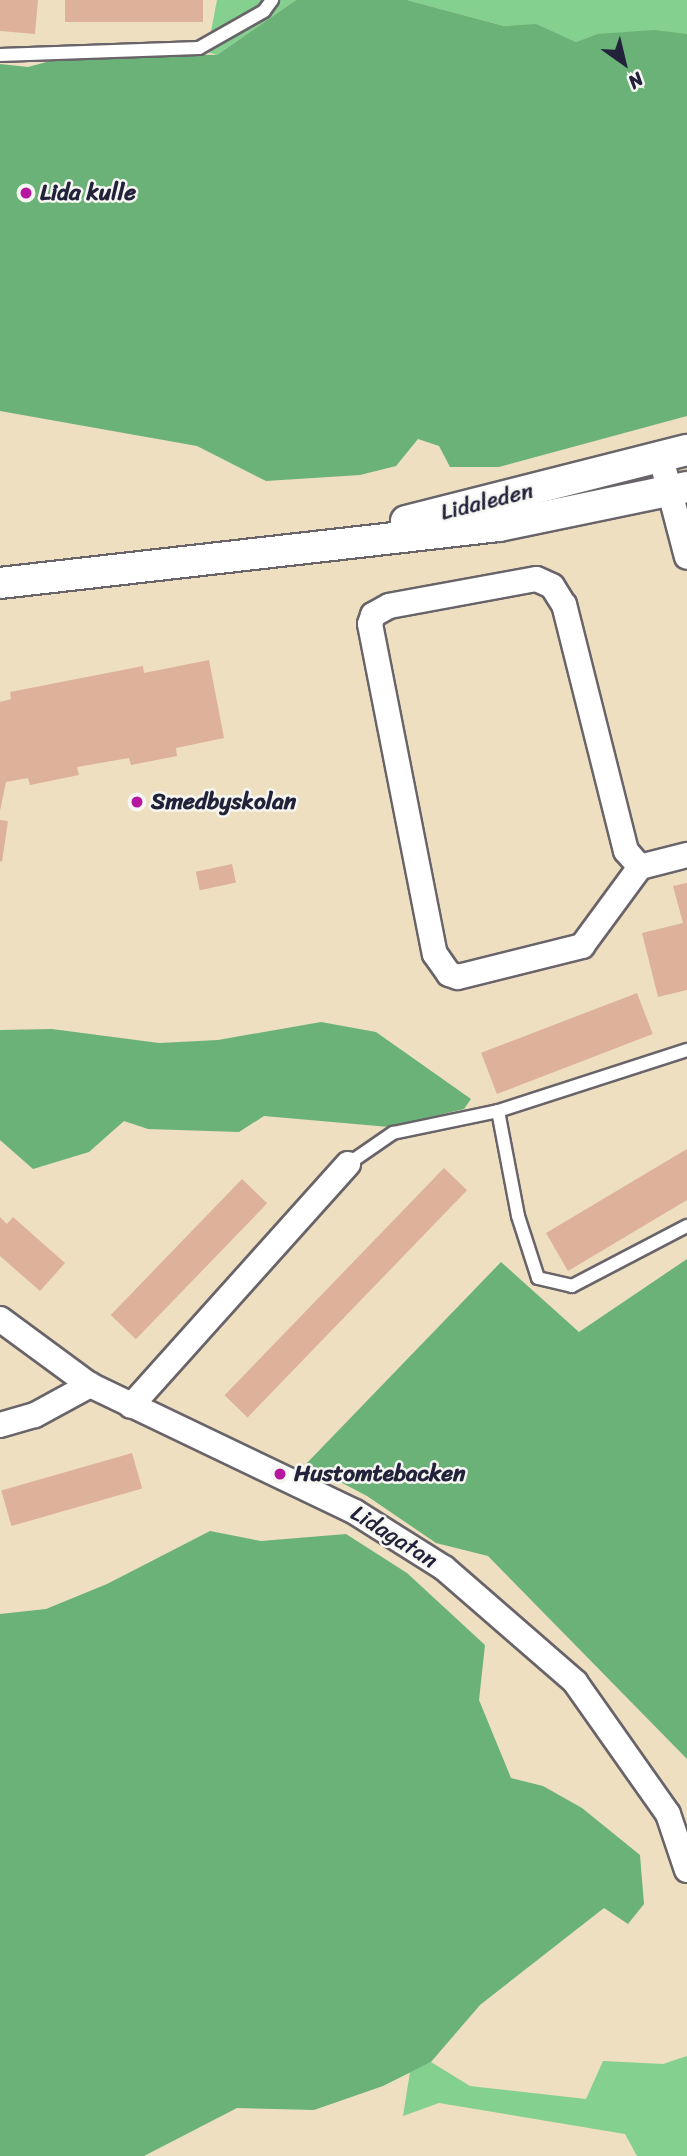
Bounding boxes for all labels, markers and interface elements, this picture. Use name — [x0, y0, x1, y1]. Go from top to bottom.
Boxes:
north arrow — [589, 28, 659, 98]
text: N — [621, 63, 651, 98]
place label: Lida kulle — [40, 179, 136, 207]
marker: Lida kulle — [18, 185, 34, 201]
street label: Lidaleden — [438, 477, 536, 527]
place label: Smedbyskolan — [151, 788, 296, 816]
marker: Smedbyskolan — [129, 794, 145, 810]
place label: Hustomtebacken — [294, 1460, 465, 1488]
marker: Hustomtebacken — [272, 1466, 288, 1482]
street label: Lidagatan — [346, 1500, 442, 1574]

